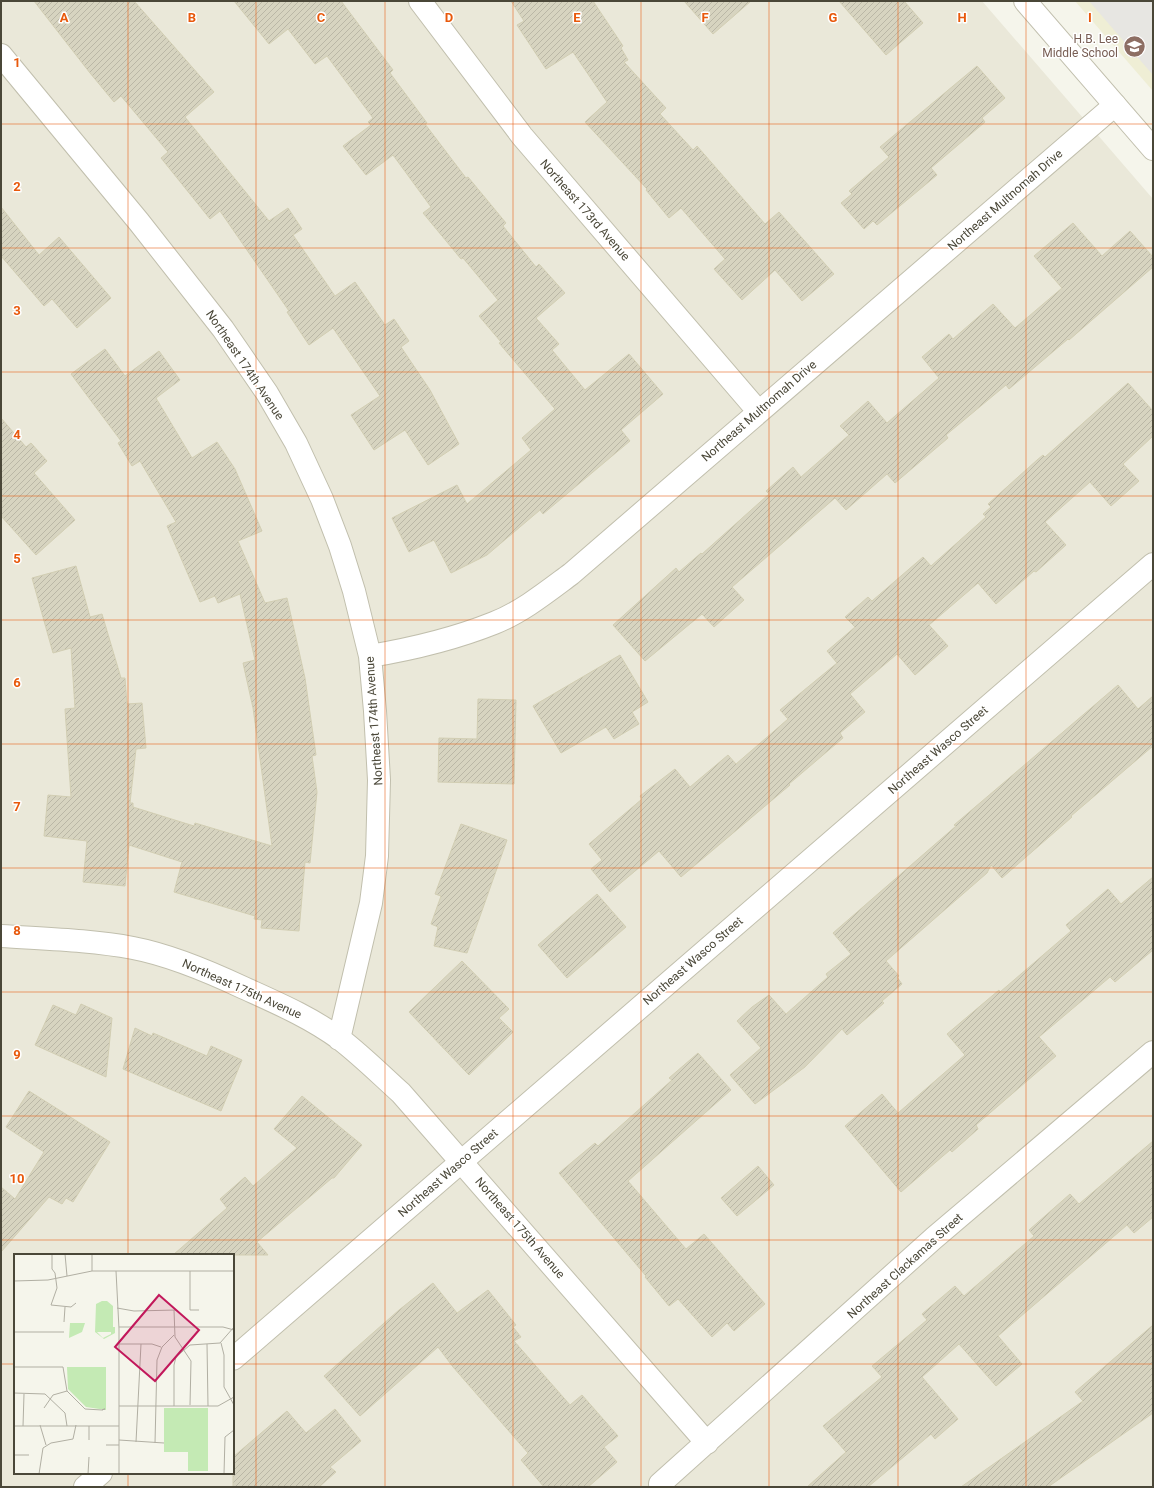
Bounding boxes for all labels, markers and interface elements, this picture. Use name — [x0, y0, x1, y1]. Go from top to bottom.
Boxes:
text: A — [60, 10, 69, 25]
text: B — [188, 10, 196, 25]
text: C — [317, 10, 326, 25]
text: D — [445, 10, 453, 25]
text: E — [573, 10, 581, 25]
text: F — [701, 10, 709, 25]
text: G — [829, 10, 838, 25]
text: H — [957, 10, 967, 25]
text: I — [1088, 10, 1092, 25]
place label: H.B. Lee Middle School — [1042, 32, 1118, 60]
school or university icon: H.B. Lee Middle School — [1121, 33, 1147, 59]
text: 1 — [13, 55, 21, 70]
street label: Northeast Multnomah Drive — [945, 146, 1065, 254]
street label: Northeast 173rd Avenue — [537, 157, 633, 263]
text: 2 — [13, 179, 21, 194]
text: 3 — [13, 303, 21, 318]
street label: Northeast 174th Avenue — [203, 307, 287, 423]
street label: Northeast Multnomah Drive — [699, 357, 819, 465]
text: 4 — [13, 427, 21, 442]
text: 5 — [13, 551, 21, 566]
street label: Northeast 174th Avenue — [363, 656, 385, 786]
text: 6 — [13, 675, 21, 690]
street label: Northeast Wasco Street — [885, 703, 991, 797]
text: 7 — [13, 799, 21, 814]
street label: Northeast Wasco Street — [640, 914, 746, 1008]
text: 8 — [13, 923, 21, 938]
street label: Northeast 175th Avenue — [180, 956, 304, 1022]
text: 9 — [13, 1047, 21, 1062]
street label: Northeast Wasco Street — [395, 1126, 501, 1220]
text: 10 — [10, 1171, 24, 1186]
street label: Northeast 175th Avenue — [472, 1175, 568, 1281]
street label: Northeast Clackamas Street — [844, 1210, 966, 1321]
inset map — [14, 1254, 234, 1474]

